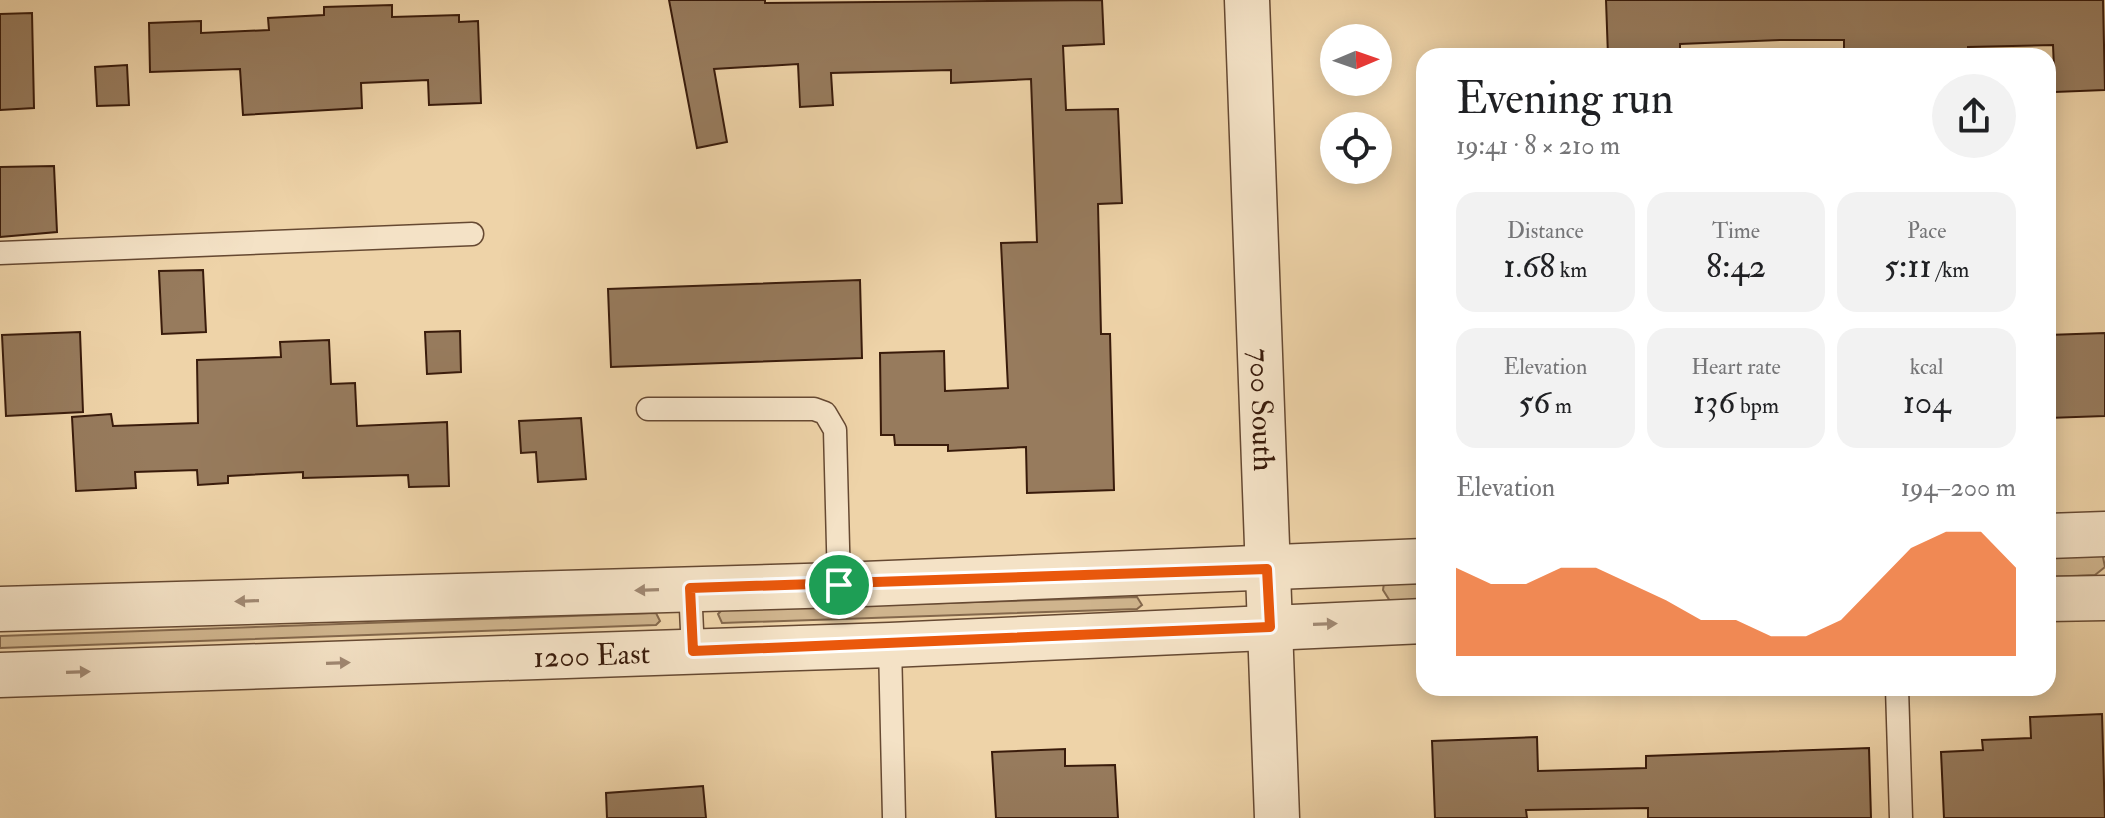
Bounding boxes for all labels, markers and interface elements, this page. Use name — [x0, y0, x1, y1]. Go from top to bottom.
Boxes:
north arrow — [1320, 24, 1392, 96]
map controls — [1320, 24, 1392, 184]
text: Evening run — [1456, 72, 1674, 127]
button: share — [1932, 74, 2016, 158]
button: locate — [1320, 112, 1392, 184]
text: 19:41 · 8 × 210 m — [1456, 130, 1620, 162]
text: Distance — [1507, 217, 1584, 245]
text: Time — [1712, 217, 1760, 245]
text: Pace — [1907, 217, 1946, 245]
text: 1.68 — [1503, 245, 1555, 288]
text: 8:42 — [1706, 245, 1766, 288]
text: 5:11 — [1884, 245, 1932, 288]
text: km — [1555, 256, 1587, 284]
text: /km — [1932, 256, 1969, 284]
street label: 700 South — [1241, 348, 1283, 472]
text: Elevation — [1503, 353, 1587, 381]
text: Heart rate — [1691, 353, 1781, 381]
text: kcal — [1910, 353, 1944, 381]
text: 56 — [1518, 381, 1550, 424]
text: 136 — [1693, 381, 1735, 424]
text: 104 — [1903, 381, 1950, 424]
text: m — [1550, 392, 1572, 420]
text: bpm — [1735, 392, 1779, 420]
text: Elevation — [1456, 472, 1555, 504]
text: 194–200 m — [1901, 472, 2016, 504]
pin — [805, 551, 873, 619]
icon: arrive — [817, 563, 861, 607]
one-way arrow — [634, 583, 659, 596]
one-way arrow — [234, 595, 259, 608]
one-way arrow — [1313, 618, 1338, 631]
street label: 1200 East — [533, 635, 651, 676]
one-way arrow — [326, 657, 351, 670]
one-way arrow — [66, 666, 91, 678]

